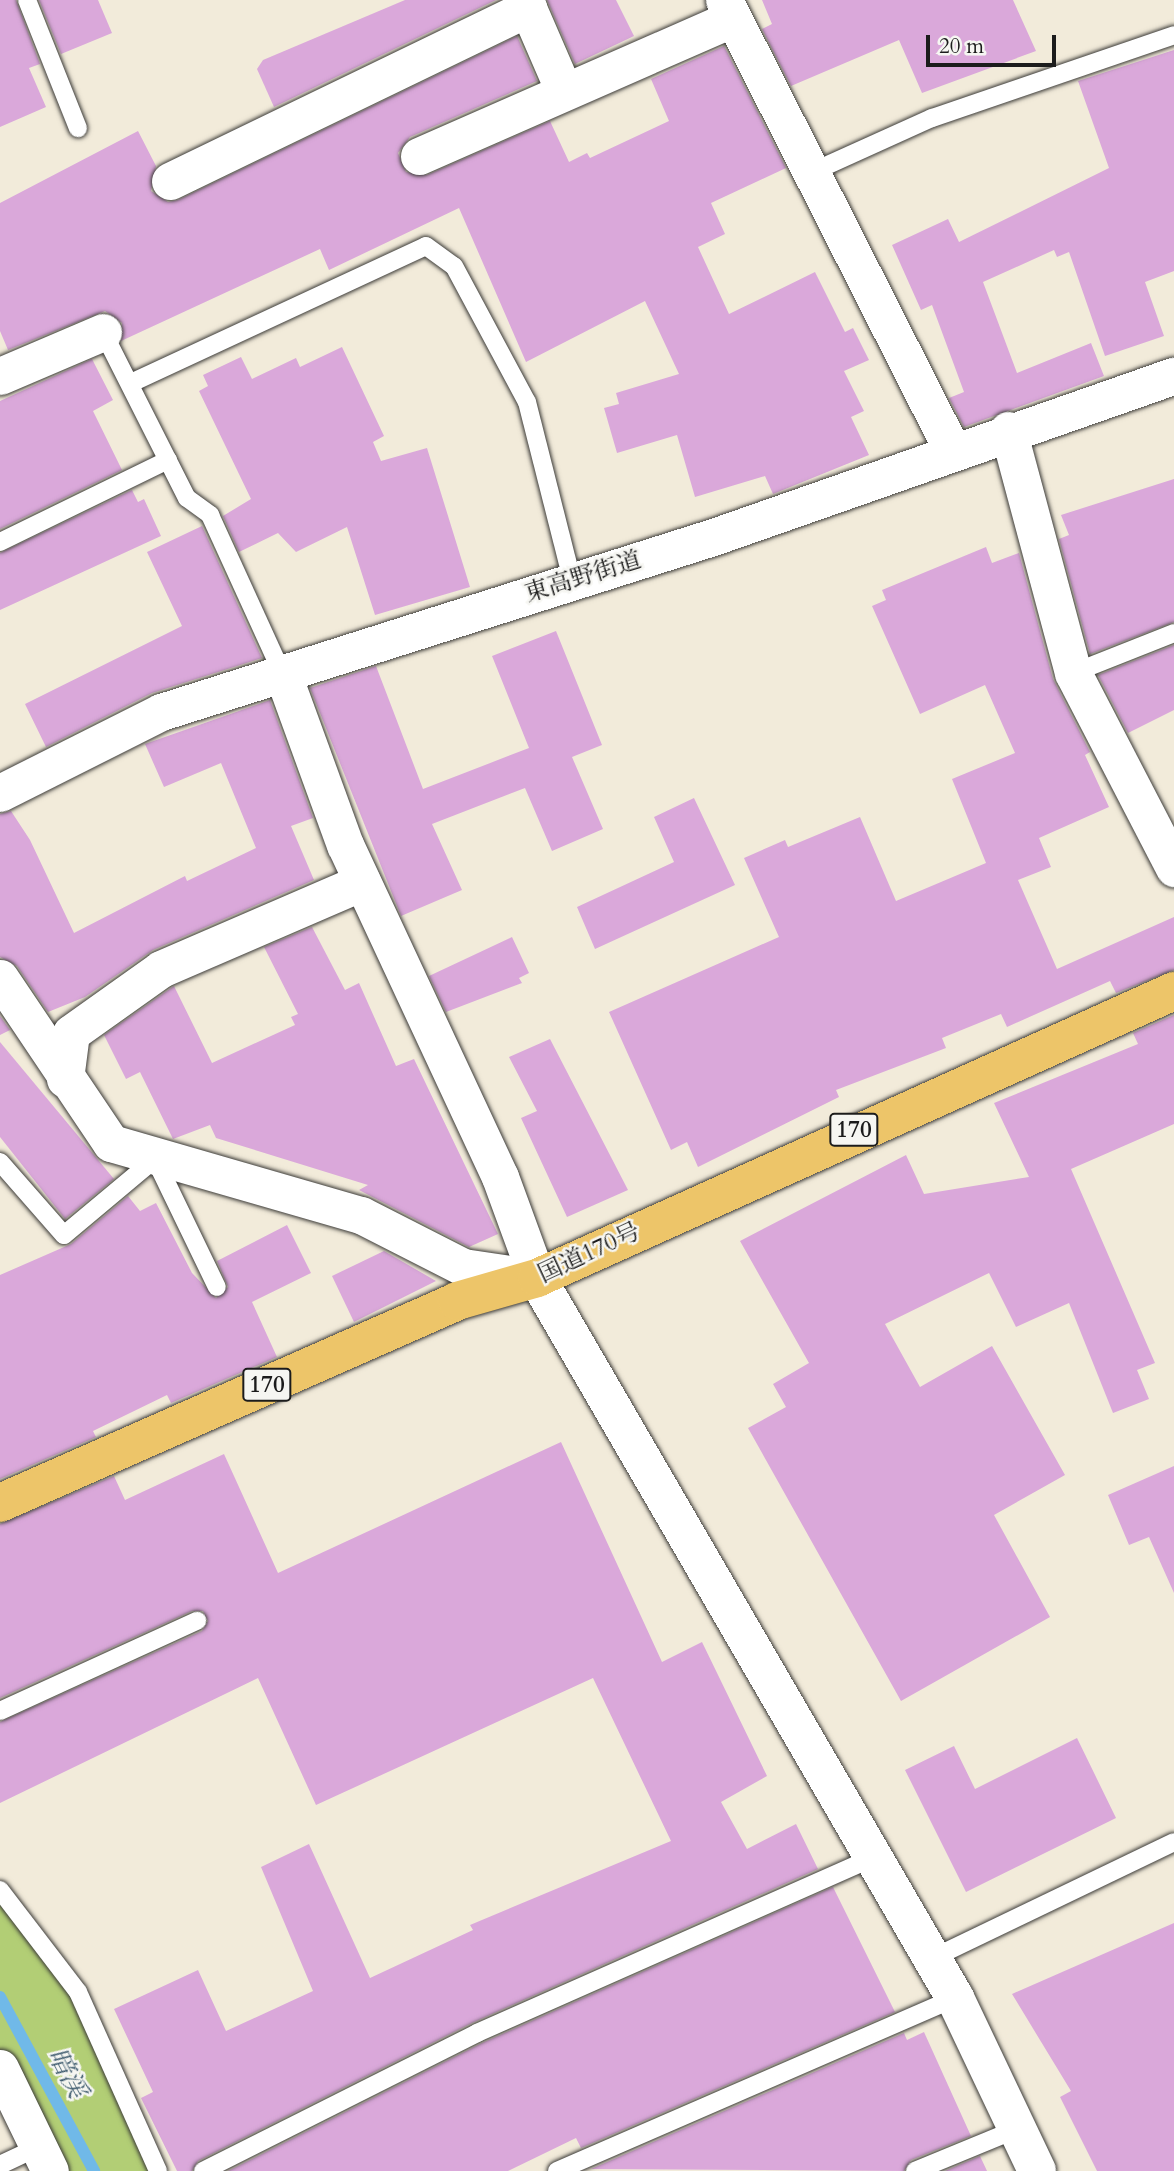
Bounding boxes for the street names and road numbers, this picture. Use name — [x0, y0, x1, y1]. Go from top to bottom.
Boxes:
street label: 東高野街道 — [521, 546, 645, 608]
road number: 170 — [828, 1110, 880, 1149]
street label: 国道170号 — [534, 1217, 644, 1289]
road number: 170 — [241, 1366, 293, 1404]

